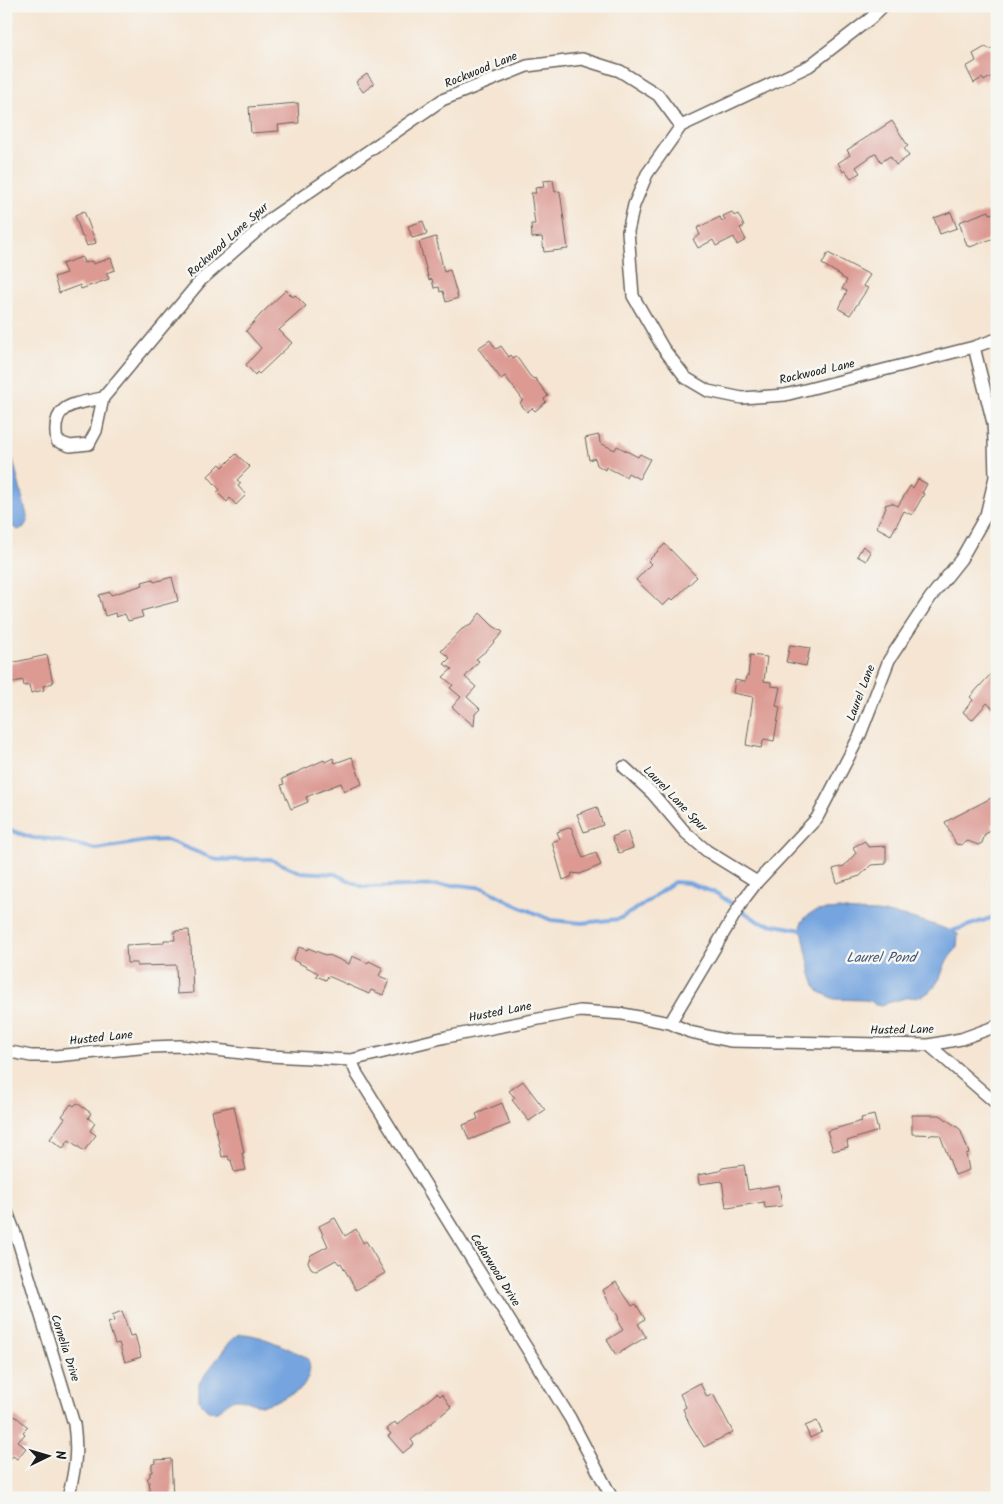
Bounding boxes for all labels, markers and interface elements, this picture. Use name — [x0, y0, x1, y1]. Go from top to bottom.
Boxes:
street label: Rockwood Lane — [442, 47, 521, 93]
street label: Rockwood Lane Spur — [183, 198, 274, 282]
street label: Rockwood Lane — [777, 354, 857, 390]
street label: Laurel Lane — [842, 661, 881, 724]
street label: Laurel Lane Spur — [638, 762, 712, 837]
water label: Laurel Pond — [846, 947, 919, 969]
street label: Husted Lane — [467, 996, 534, 1027]
street label: Husted Lane — [870, 1020, 935, 1040]
street label: Husted Lane — [68, 1025, 134, 1051]
street label: Cedarwood Drive — [465, 1230, 525, 1311]
street label: Cornelia Drive — [45, 1312, 85, 1385]
north arrow — [22, 1432, 72, 1482]
text: N — [49, 1450, 71, 1460]

